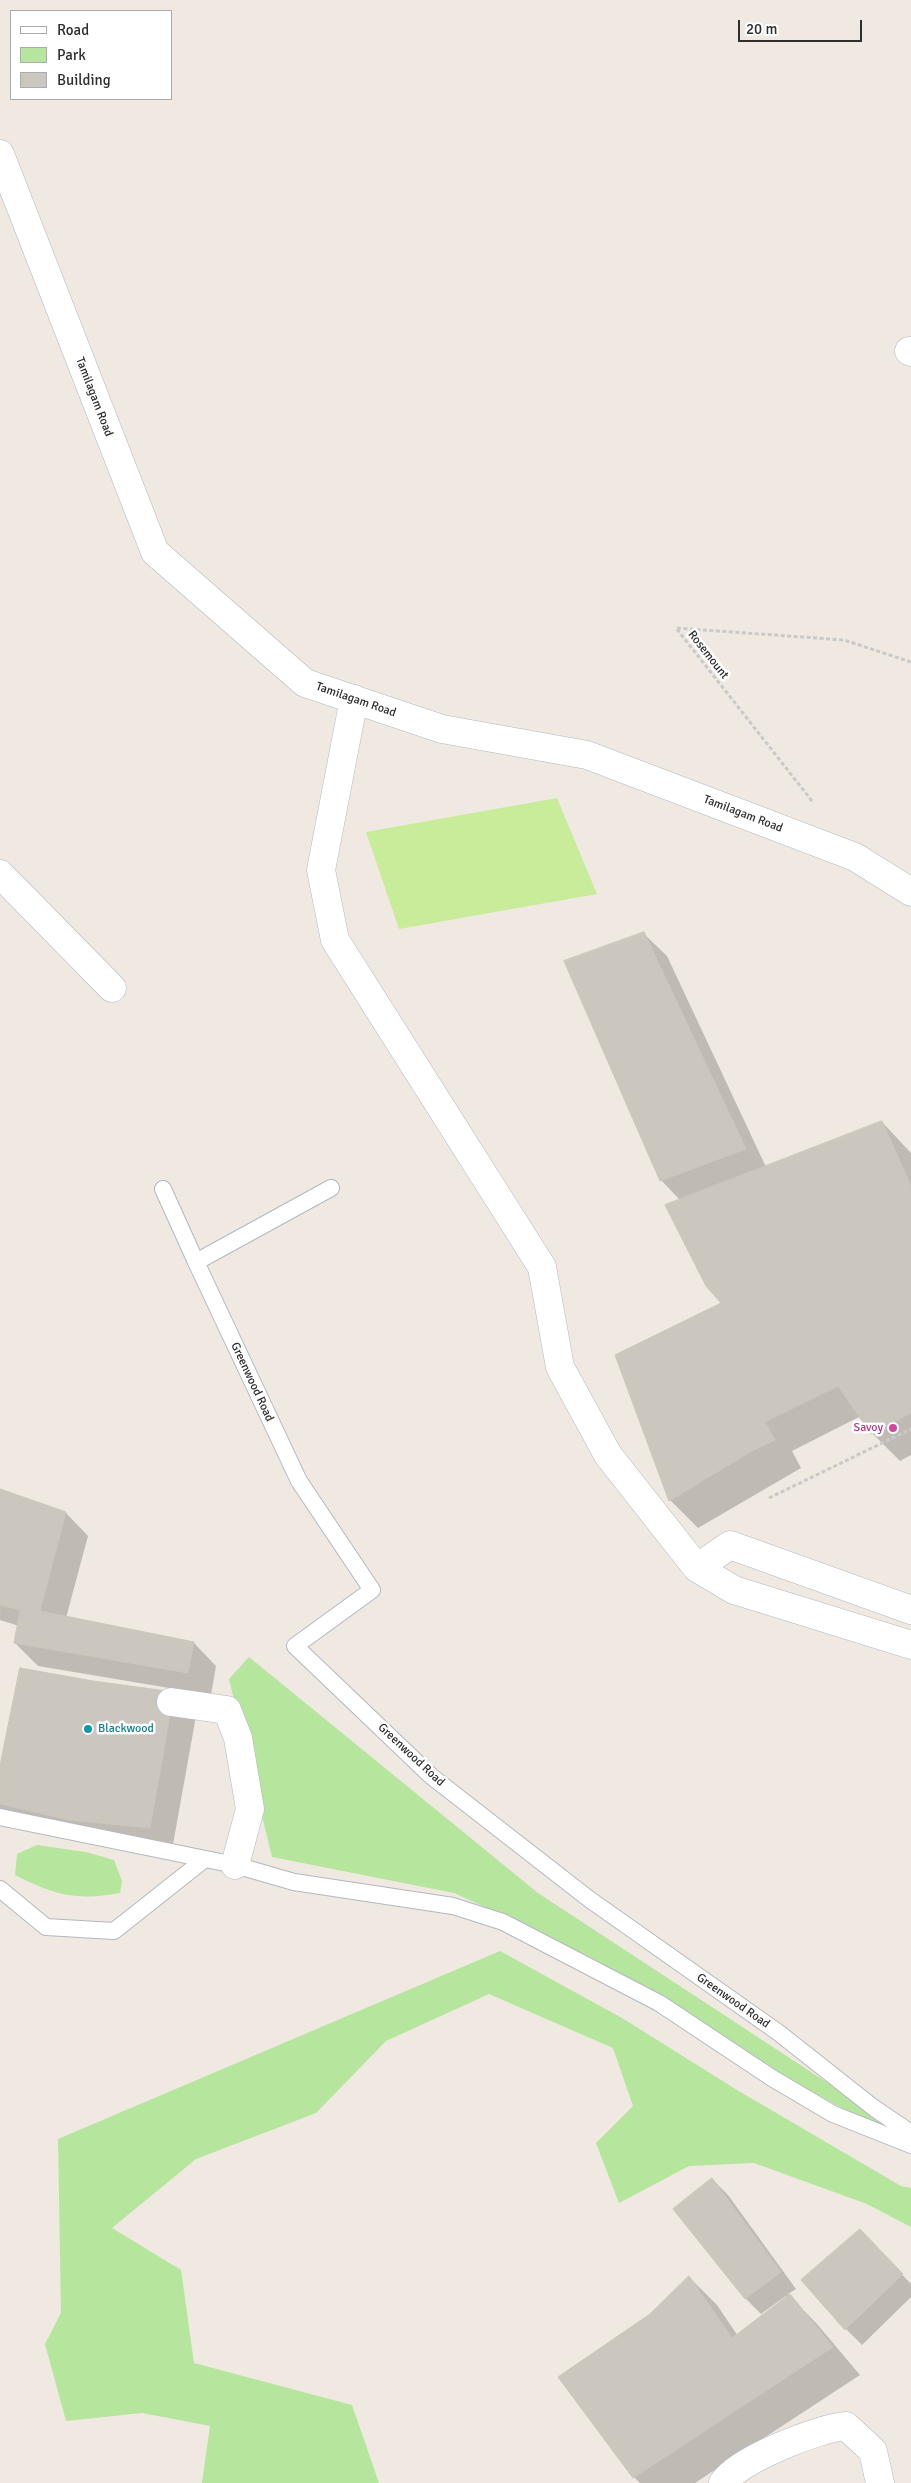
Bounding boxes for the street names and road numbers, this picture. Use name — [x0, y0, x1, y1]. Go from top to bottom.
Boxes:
street label: Tamilagam Road — [72, 355, 116, 439]
street label: Rosemount — [685, 628, 731, 682]
street label: Tamilagam Road — [314, 680, 398, 720]
street label: Tamilagam Road — [701, 792, 785, 836]
street label: Greenwood Road — [227, 1340, 277, 1424]
street label: Greenwood Road — [375, 1720, 447, 1790]
street label: Greenwood Road — [694, 1970, 772, 2032]

